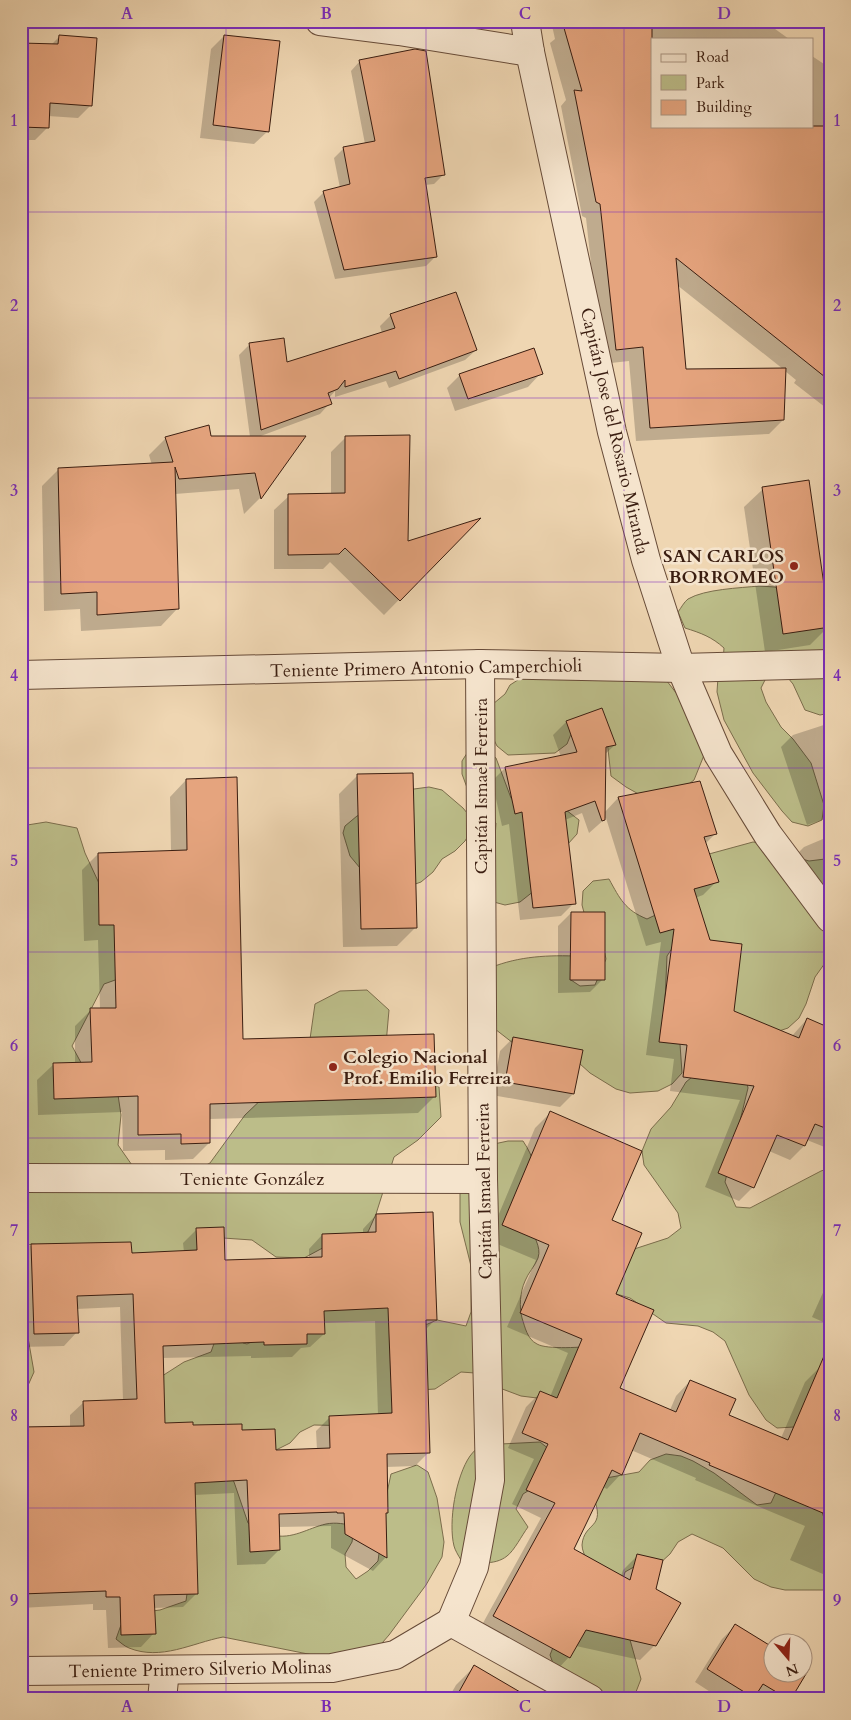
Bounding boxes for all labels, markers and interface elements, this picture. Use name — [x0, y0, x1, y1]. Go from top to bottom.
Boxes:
text: A — [121, 3, 133, 25]
text: B — [320, 3, 332, 25]
text: C — [519, 3, 531, 25]
text: D — [717, 3, 731, 25]
legend — [651, 38, 814, 128]
text: Road — [696, 47, 729, 67]
text: Park — [696, 73, 725, 93]
text: Building — [696, 97, 752, 117]
text: 1 — [10, 110, 18, 132]
text: 1 — [833, 110, 841, 132]
text: 2 — [10, 295, 18, 317]
text: 2 — [833, 295, 841, 317]
street label: Capitán Jose del Rosario Miranda — [574, 305, 655, 557]
text: 3 — [10, 480, 18, 502]
text: 3 — [833, 480, 841, 502]
place label: SAN CARLOS BORROMEO — [663, 544, 784, 590]
marker: SAN CARLOS BORROMEO — [788, 560, 800, 572]
street label: Teniente Primero Antonio Camperchioli — [270, 653, 582, 684]
text: 4 — [10, 665, 18, 687]
text: 4 — [833, 665, 841, 687]
street label: Capitán Ismael Ferreira — [469, 697, 494, 874]
text: 5 — [10, 850, 18, 872]
text: 5 — [833, 850, 841, 872]
text: 6 — [10, 1035, 18, 1057]
text: 6 — [833, 1035, 841, 1057]
place label: Colegio Nacional Prof. Emilio Ferreira — [343, 1045, 511, 1091]
marker: Colegio Nacional Prof. Emilio Ferreira — [327, 1061, 339, 1073]
street label: Capitán Ismael Ferreira — [470, 1102, 499, 1280]
street label: Teniente González — [180, 1167, 324, 1192]
text: 7 — [10, 1220, 18, 1242]
text: 7 — [833, 1220, 841, 1242]
text: 8 — [10, 1405, 18, 1427]
text: 8 — [833, 1405, 841, 1427]
text: 9 — [10, 1590, 18, 1612]
text: 9 — [833, 1590, 841, 1612]
north arrow — [764, 1632, 814, 1682]
street label: Teniente Primero Silverio Molinas — [68, 1655, 332, 1684]
text: N — [783, 1659, 801, 1681]
text: A — [121, 1696, 133, 1718]
text: B — [320, 1696, 332, 1718]
text: C — [519, 1696, 531, 1718]
text: D — [717, 1696, 731, 1718]

